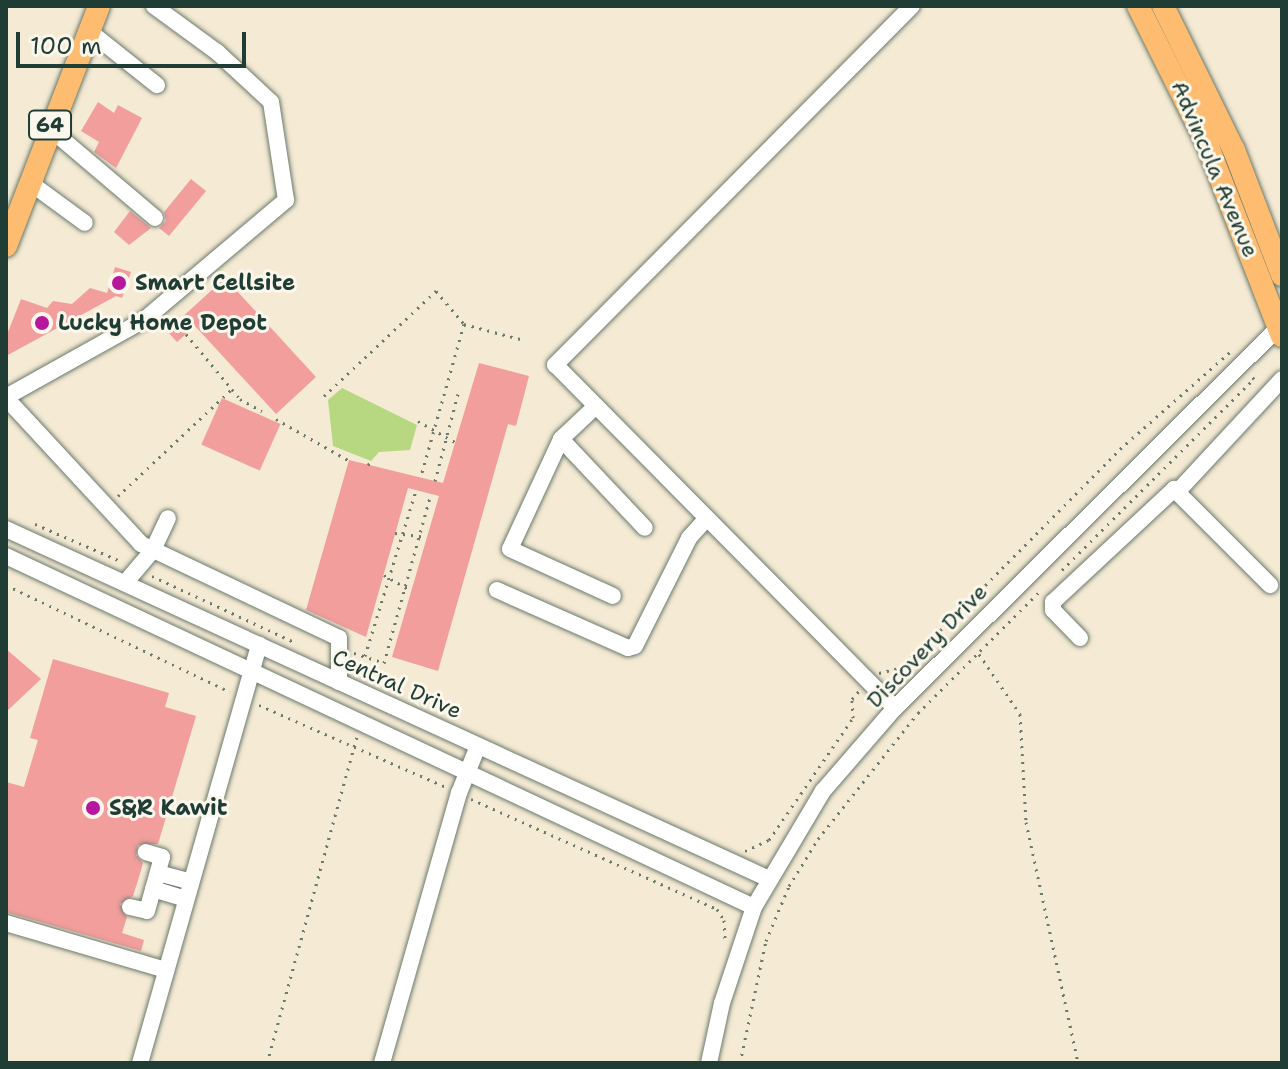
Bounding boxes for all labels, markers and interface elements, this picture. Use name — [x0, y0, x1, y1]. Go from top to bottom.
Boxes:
scale bar — [20, 16, 250, 66]
text: 100 m — [30, 30, 102, 62]
street label: Advincula Avenue — [1166, 77, 1264, 261]
road number: 64 — [28, 109, 72, 141]
place label: Smart Cellsite — [135, 270, 295, 296]
marker: Smart Cellsite — [110, 274, 128, 292]
place label: Lucky Home Depot — [58, 310, 267, 336]
marker: Lucky Home Depot — [33, 314, 51, 332]
street label: Discovery Drive — [861, 579, 993, 713]
street label: Central Drive — [328, 644, 466, 724]
place label: S&R Kawit — [109, 795, 227, 821]
marker: S&R Kawit — [84, 799, 102, 817]

